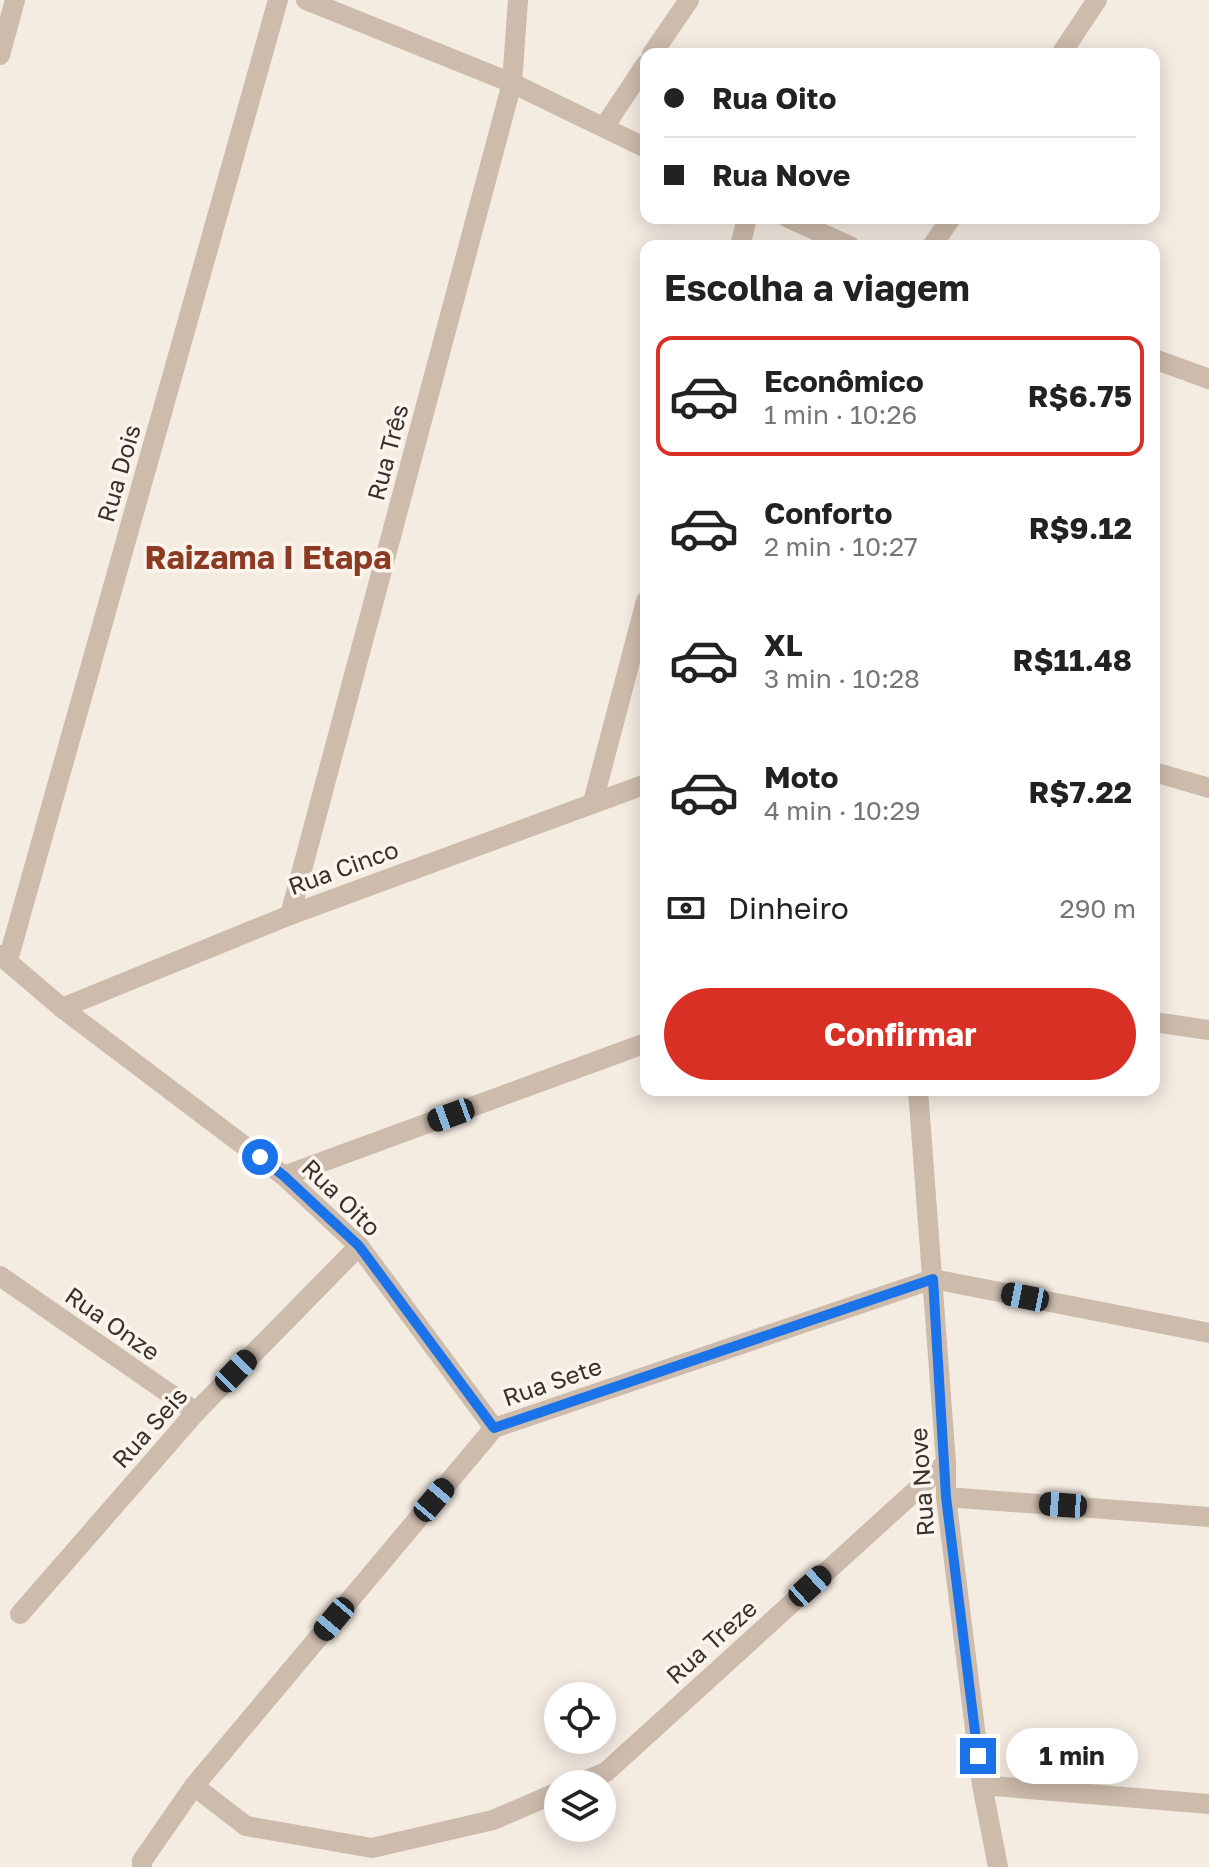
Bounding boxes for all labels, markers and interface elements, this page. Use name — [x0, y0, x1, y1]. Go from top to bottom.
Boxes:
text: Rua Oito — [712, 80, 836, 116]
text: Rua Nove — [712, 157, 850, 193]
text: Escolha a viagem — [664, 266, 970, 309]
icon: car — [668, 360, 740, 432]
text: Econômico — [764, 363, 924, 399]
text: R$6.75 — [1028, 378, 1132, 414]
text: 1 min · 10:26 — [764, 399, 917, 430]
street label: Rua Três — [360, 401, 414, 503]
street label: Rua Dois — [90, 421, 146, 525]
icon: car — [668, 492, 740, 564]
text: Conforto — [764, 495, 893, 531]
text: R$9.12 — [1029, 510, 1132, 546]
text: 2 min · 10:27 — [764, 531, 918, 562]
district label: Raizama I Etapa — [145, 538, 392, 576]
icon: car — [668, 624, 740, 696]
text: XL — [764, 627, 803, 663]
text: R$11.48 — [1013, 642, 1132, 678]
text: 3 min · 10:28 — [764, 663, 920, 694]
icon: car — [668, 756, 740, 828]
text: Moto — [764, 759, 839, 795]
text: R$7.22 — [1029, 774, 1132, 810]
text: 4 min · 10:29 — [764, 795, 920, 826]
street label: Rua Cinco — [284, 834, 402, 900]
icon: cash — [664, 886, 708, 930]
text: Dinheiro — [728, 890, 849, 926]
text: 290 m — [1060, 893, 1136, 924]
button: Confirmar — [664, 988, 1136, 1080]
car — [424, 1096, 478, 1134]
route start — [242, 1139, 278, 1175]
street label: Rua Oito — [297, 1152, 387, 1242]
street label: Rua Onze — [60, 1280, 166, 1366]
car — [999, 1281, 1051, 1313]
car — [211, 1345, 261, 1397]
street label: Rua Sete — [499, 1351, 605, 1411]
street label: Rua Seis — [105, 1381, 193, 1473]
street label: Rua Nove — [903, 1427, 939, 1537]
car — [409, 1474, 459, 1526]
car — [1038, 1491, 1088, 1519]
car — [784, 1561, 836, 1611]
car — [309, 1593, 359, 1645]
street label: Rua Treze — [660, 1593, 762, 1689]
map controls — [544, 1682, 616, 1842]
button: locate — [544, 1682, 616, 1754]
callout: 1 min — [1006, 1728, 1138, 1784]
route end — [960, 1738, 996, 1774]
text: 1 min — [1039, 1740, 1105, 1771]
button: layers — [544, 1770, 616, 1842]

